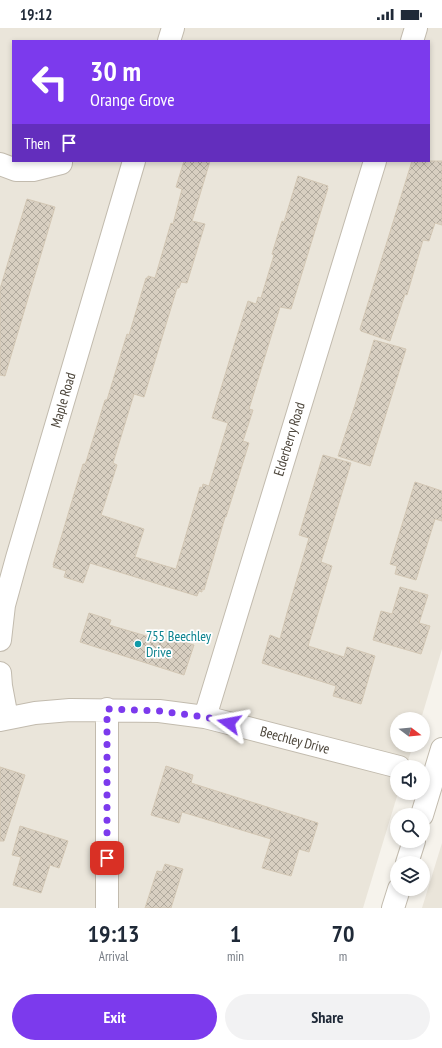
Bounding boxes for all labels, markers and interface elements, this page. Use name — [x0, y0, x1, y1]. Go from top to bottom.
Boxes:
text: 19:12 — [20, 5, 52, 24]
text: 30 m — [90, 52, 141, 89]
icon: left — [24, 56, 76, 108]
text: Orange Grove — [90, 88, 175, 111]
icon: arrive — [58, 132, 80, 154]
text: Then — [24, 134, 50, 153]
street label: Maple Road — [47, 370, 79, 430]
street label: Elderberry Road — [269, 400, 309, 478]
place label: 755 Beechley Drive — [146, 627, 212, 661]
marker: 755 Beechley Drive — [133, 639, 143, 649]
position arrow — [208, 702, 250, 744]
north arrow — [390, 712, 430, 752]
map controls — [390, 712, 430, 896]
street label: Beechley Drive — [258, 722, 332, 758]
button: sound — [390, 760, 430, 800]
button: search — [390, 808, 430, 848]
pin — [90, 841, 124, 875]
icon: arrive — [96, 847, 118, 869]
button: layers — [390, 856, 430, 896]
text: 19:13 — [88, 918, 139, 949]
text: 1 — [230, 918, 241, 949]
text: 70 — [332, 918, 354, 949]
text: Arrival — [99, 948, 128, 965]
text: min — [227, 948, 244, 965]
text: m — [339, 948, 347, 965]
button: Exit — [12, 994, 217, 1040]
button: Share — [225, 994, 430, 1040]

